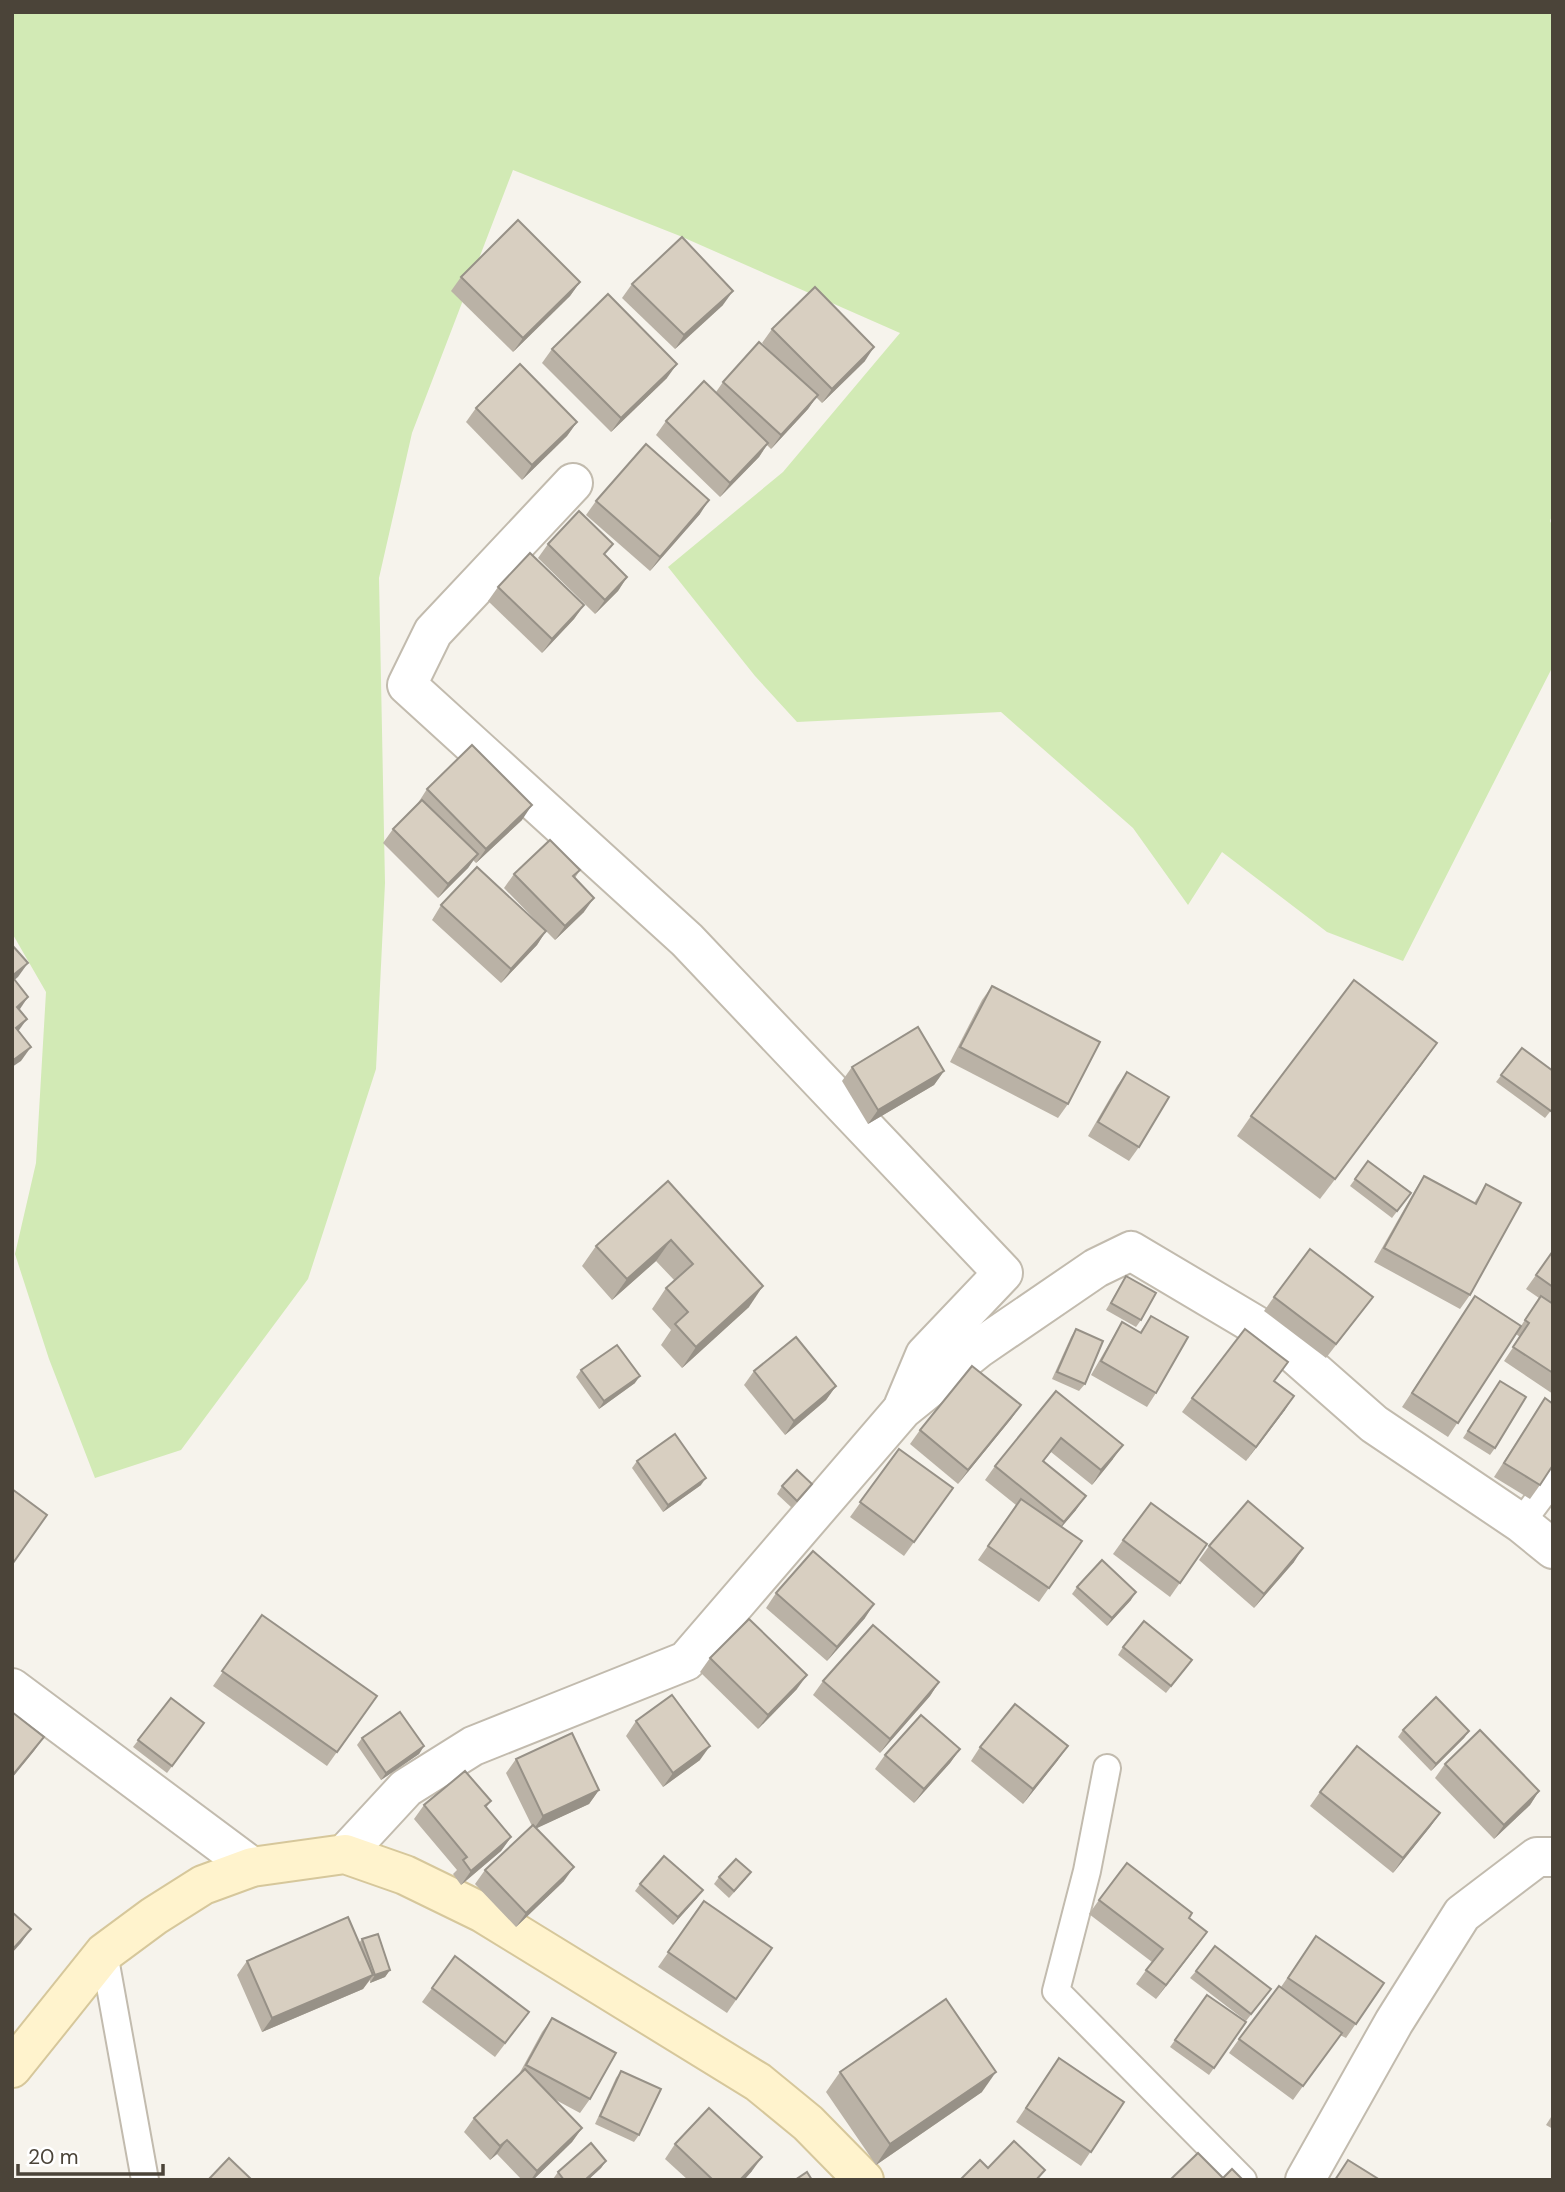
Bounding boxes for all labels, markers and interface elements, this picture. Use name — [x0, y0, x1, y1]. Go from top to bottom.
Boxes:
scale bar — [18, 2132, 163, 2176]
text: 20 m — [28, 2143, 79, 2171]

